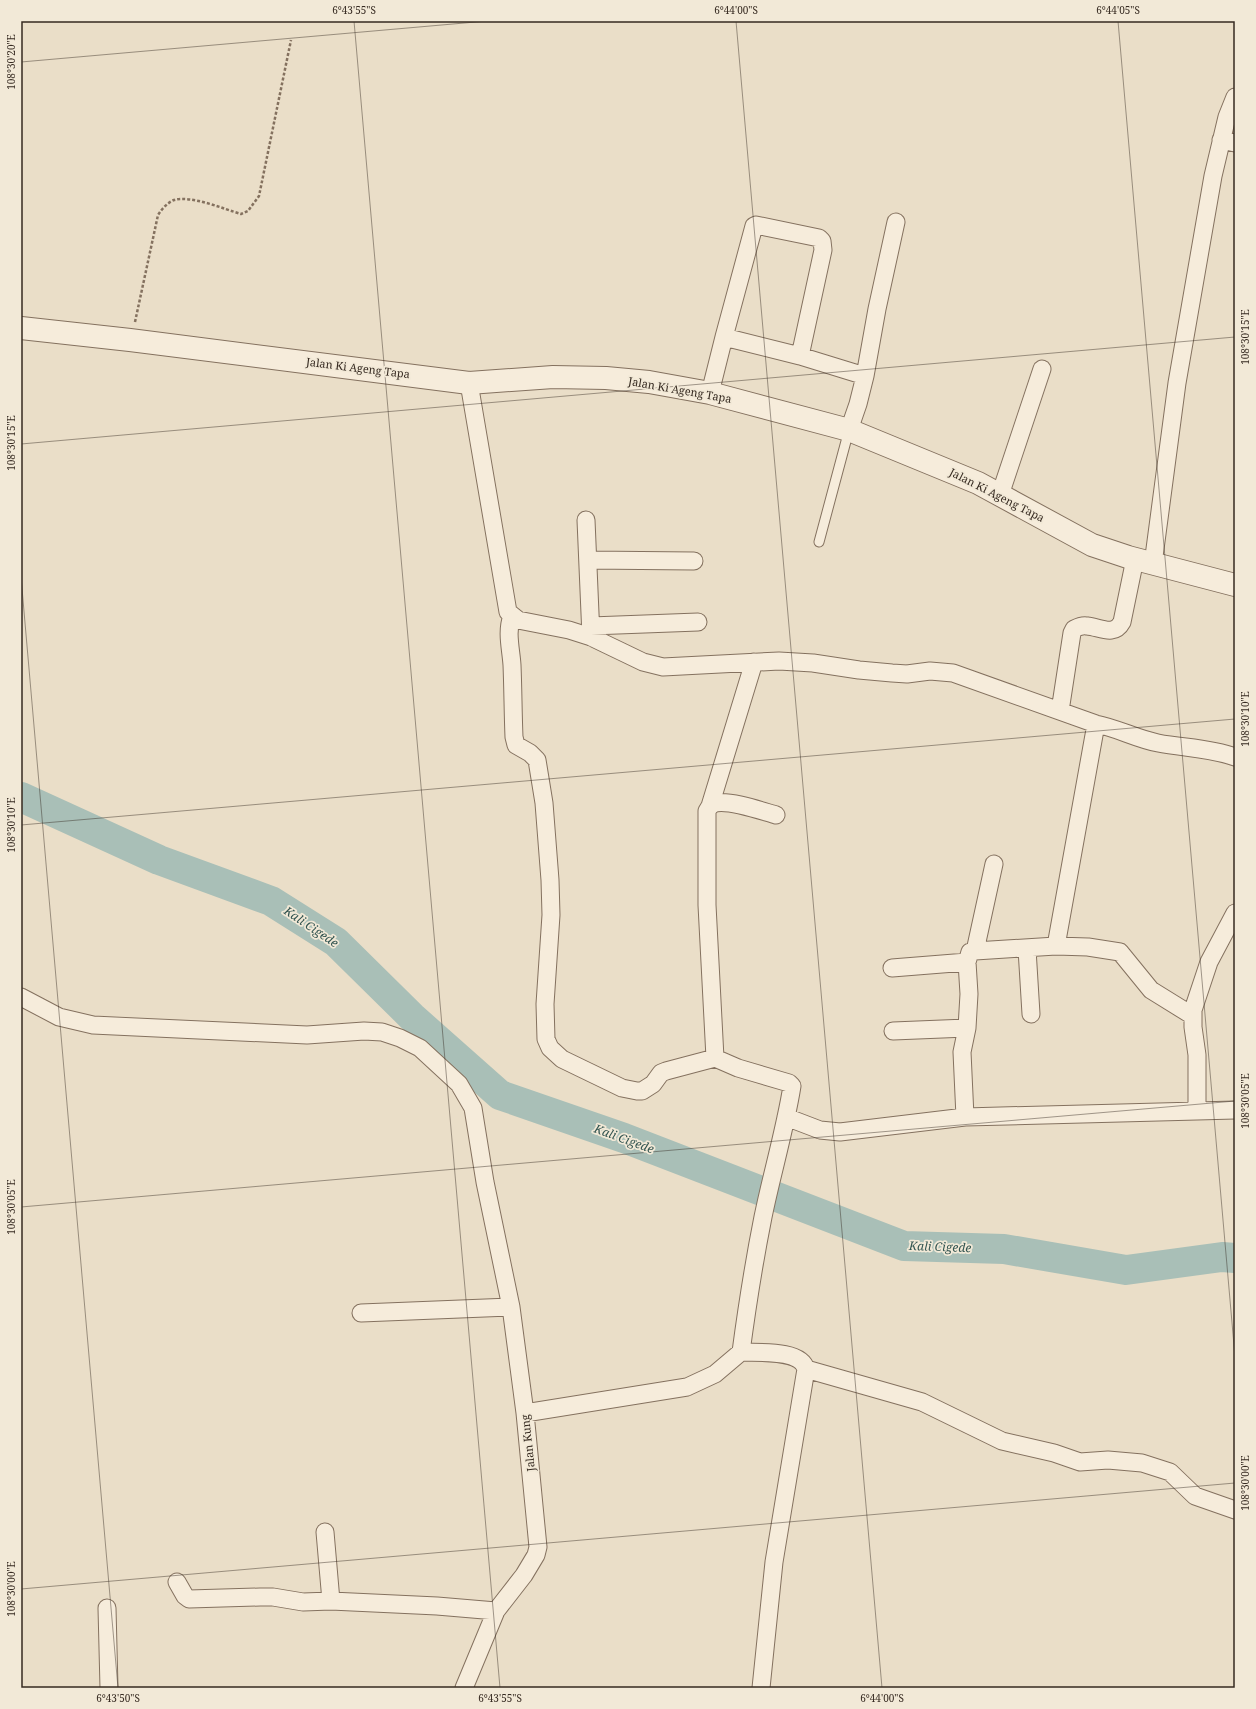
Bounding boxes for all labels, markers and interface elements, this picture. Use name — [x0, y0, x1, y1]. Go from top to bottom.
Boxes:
text: 6°43'55"S — [332, 3, 376, 17]
text: 6°44'00"S — [714, 3, 758, 17]
text: 6°44'05"S — [1096, 3, 1140, 17]
text: 108°30'20"E — [4, 34, 18, 90]
text: 108°30'15"E — [1238, 309, 1252, 365]
street label: Jalan Ki Ageng Tapa — [304, 354, 411, 381]
street label: Jalan Ki Ageng Tapa — [626, 373, 733, 406]
text: 108°30'15"E — [4, 415, 18, 471]
street label: Jalan Ki Ageng Tapa — [946, 464, 1047, 525]
text: 108°30'10"E — [1238, 691, 1252, 747]
text: 108°30'10"E — [4, 797, 18, 853]
water label: Kali Cigede — [280, 902, 342, 951]
text: 108°30'05"E — [1238, 1073, 1252, 1129]
water label: Kali Cigede — [591, 1120, 656, 1157]
text: 108°30'05"E — [4, 1179, 18, 1235]
water label: Kali Cigede — [908, 1237, 972, 1256]
street label: Jalan Kung — [517, 1414, 538, 1473]
text: 108°30'00"E — [1238, 1455, 1252, 1511]
text: 108°30'00"E — [4, 1561, 18, 1617]
text: 6°43'50"S — [96, 1691, 140, 1705]
text: 6°43'55"S — [478, 1691, 522, 1705]
text: 6°44'00"S — [860, 1691, 904, 1705]

